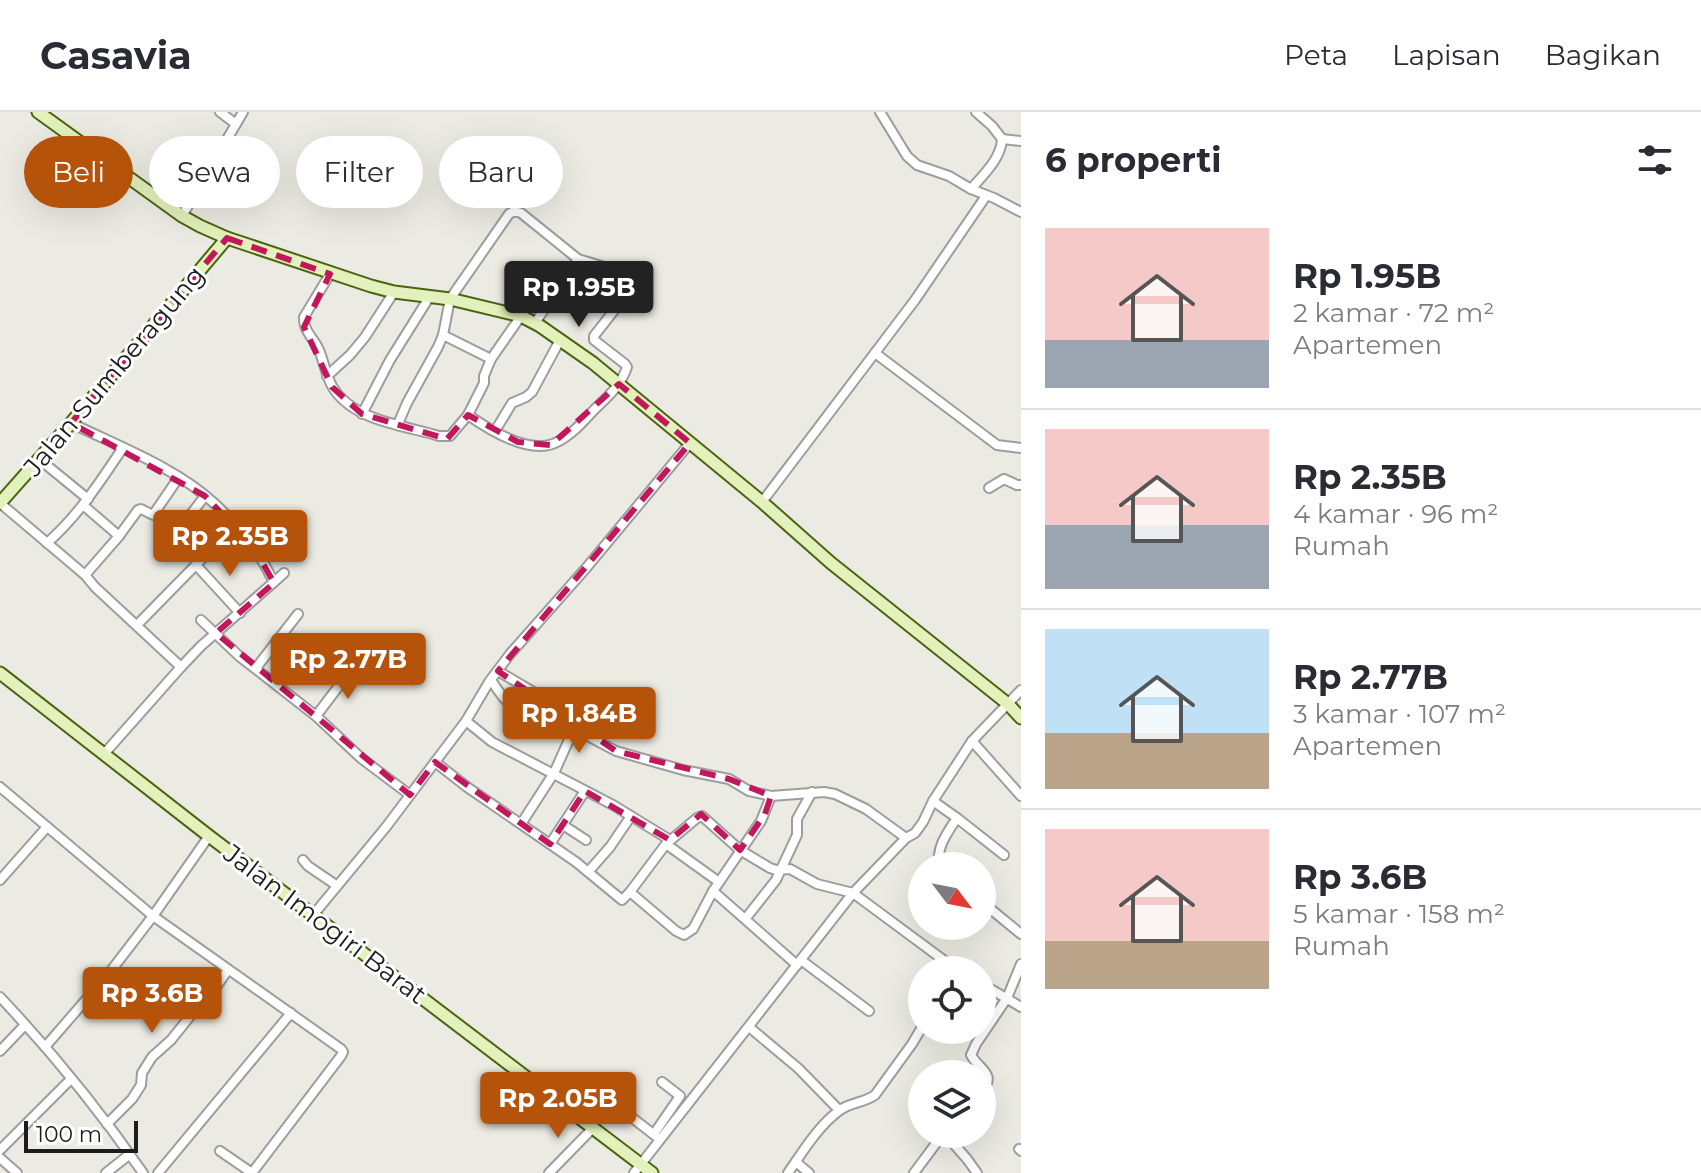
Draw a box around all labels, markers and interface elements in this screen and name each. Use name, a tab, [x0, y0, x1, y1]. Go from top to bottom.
text: Casavia	[40, 32, 192, 79]
text: Peta	[1284, 38, 1348, 72]
text: Lapisan	[1392, 38, 1501, 72]
text: Bagikan	[1545, 38, 1661, 72]
chip: Beli	[24, 136, 133, 208]
chip: Sewa	[149, 136, 280, 208]
chip: Filter	[296, 136, 423, 208]
chip: Baru	[439, 136, 563, 208]
icon: filters	[1633, 138, 1677, 182]
text: 6 properti	[1045, 139, 1221, 181]
text: Rp 1.95B	[1293, 255, 1441, 297]
street label: Jalan Sumberagung	[16, 259, 211, 483]
icon: home	[1109, 260, 1205, 356]
pin: Rp 1.95B	[496, 261, 662, 329]
text: Rp 1.95B	[522, 271, 636, 303]
text: 2 kamar · 72 m²	[1293, 297, 1494, 329]
text: Apartemen	[1293, 329, 1442, 361]
text: Rp 2.35B	[1293, 456, 1447, 498]
icon: home	[1109, 461, 1205, 557]
text: 4 kamar · 96 m²	[1293, 498, 1498, 530]
pin: Rp 2.35B	[147, 510, 313, 578]
text: Rp 2.35B	[171, 520, 289, 552]
text: Rumah	[1293, 530, 1390, 562]
pin: Rp 2.77B	[265, 633, 431, 701]
text: Rp 2.77B	[289, 643, 407, 675]
text: Rp 2.77B	[1293, 656, 1448, 698]
icon: home	[1109, 661, 1205, 757]
pin: Rp 1.84B	[496, 687, 662, 755]
text: Rp 1.84B	[521, 697, 637, 729]
text: 3 kamar · 107 m²	[1293, 698, 1506, 730]
text: Apartemen	[1293, 730, 1442, 762]
street label: Jalan Imogiri Barat	[216, 837, 433, 1011]
north arrow	[908, 852, 996, 940]
map controls	[908, 852, 996, 1148]
text: Rp 3.6B	[1293, 856, 1427, 898]
icon: home	[1109, 861, 1205, 957]
text: 5 kamar · 158 m²	[1293, 898, 1505, 930]
text: Rumah	[1293, 930, 1390, 962]
button: locate	[908, 956, 996, 1044]
pin: Rp 3.6B	[78, 967, 226, 1035]
text: Rp 3.6B	[101, 977, 203, 1009]
button: layers	[908, 1060, 996, 1148]
pin: Rp 2.05B	[475, 1072, 641, 1140]
text: Rp 2.05B	[498, 1082, 618, 1114]
scale bar	[24, 1117, 138, 1153]
text: 100 m	[36, 1121, 102, 1148]

